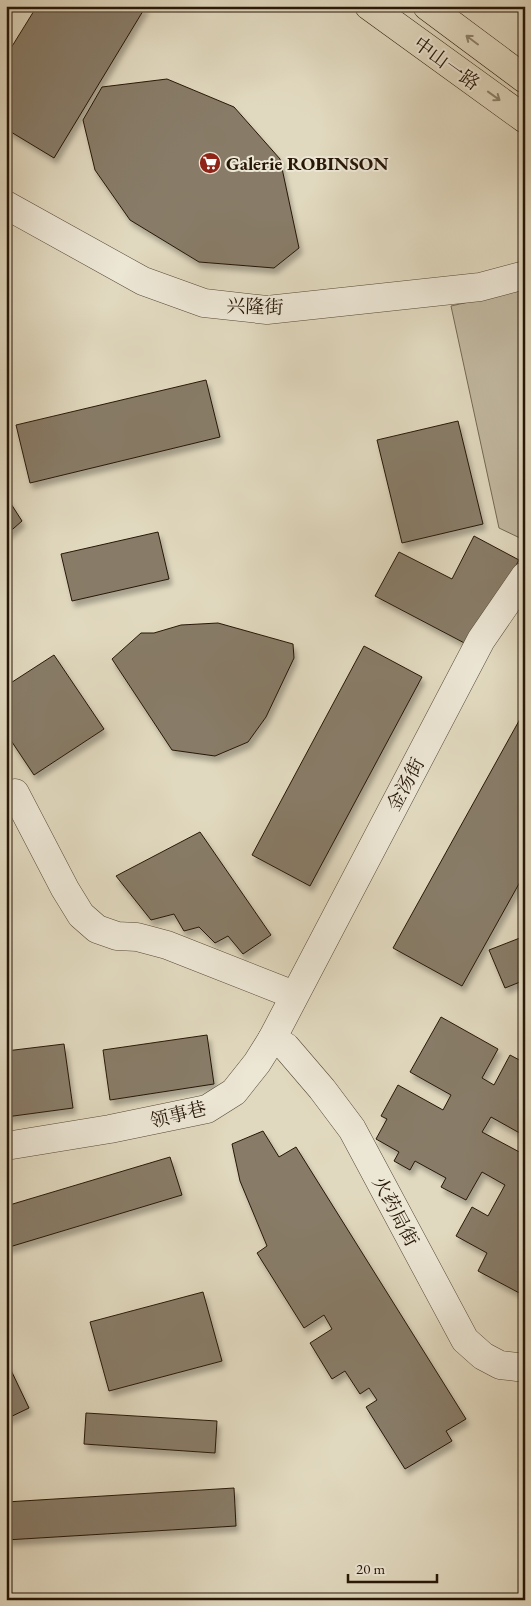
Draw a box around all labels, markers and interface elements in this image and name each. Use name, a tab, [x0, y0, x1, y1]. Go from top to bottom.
street label: 中山一路	[409, 31, 485, 96]
one-way arrow	[465, 35, 479, 45]
one-way arrow	[486, 91, 500, 101]
supermarket icon: Galerie ROBINSON	[198, 151, 222, 175]
place label: Galerie ROBINSON	[226, 151, 389, 176]
street label: 兴隆街	[226, 293, 284, 320]
street label: 金汤街	[381, 753, 430, 815]
street label: 领事巷	[147, 1095, 209, 1134]
street label: 火药局街	[367, 1172, 424, 1251]
scale bar	[348, 1551, 437, 1583]
text: 20 m	[356, 1559, 385, 1578]

